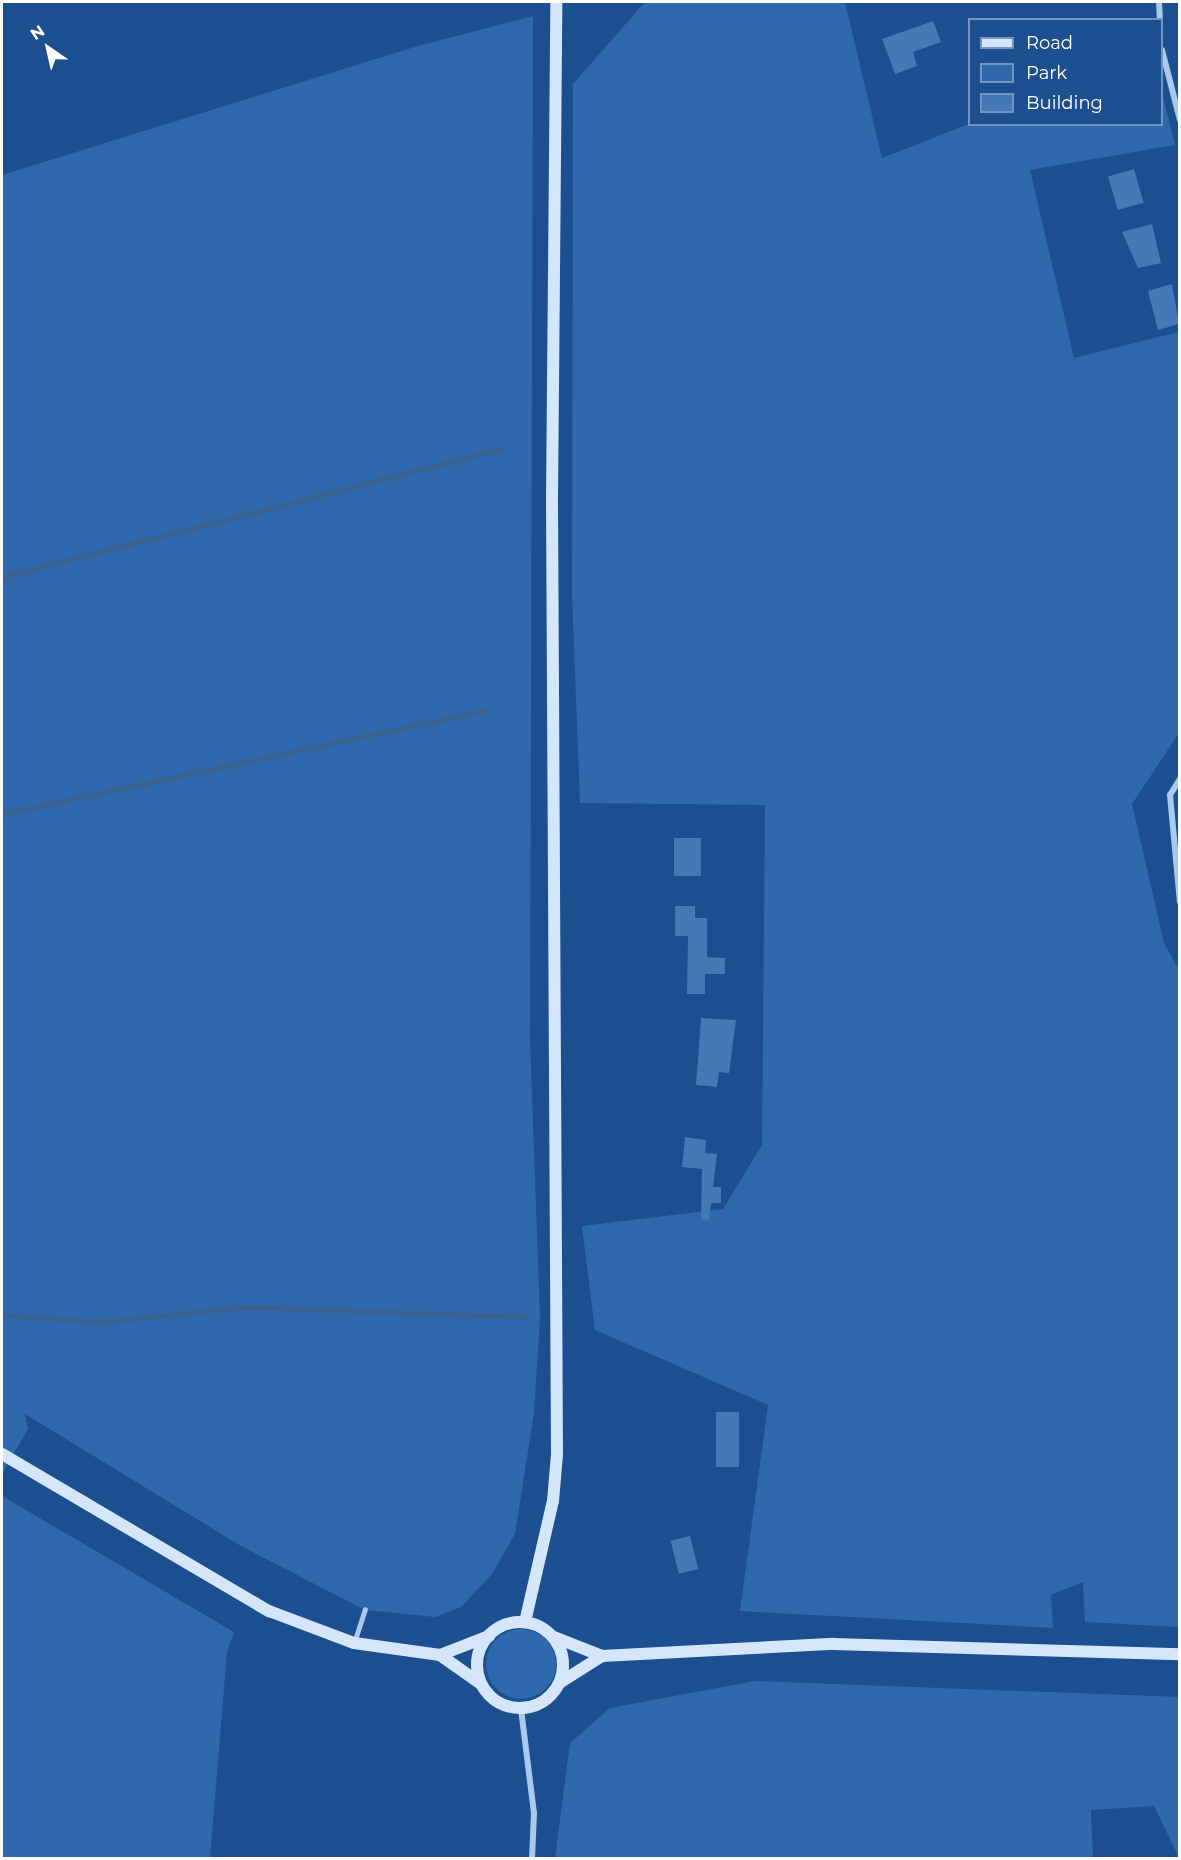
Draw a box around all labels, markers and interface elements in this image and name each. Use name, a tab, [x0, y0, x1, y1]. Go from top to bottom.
north arrow	[18, 18, 78, 78]
legend	[968, 18, 1163, 126]
text: N	[27, 21, 48, 44]
text: Road	[1026, 32, 1073, 54]
text: Park	[1026, 62, 1067, 84]
text: Building	[1026, 92, 1103, 114]

